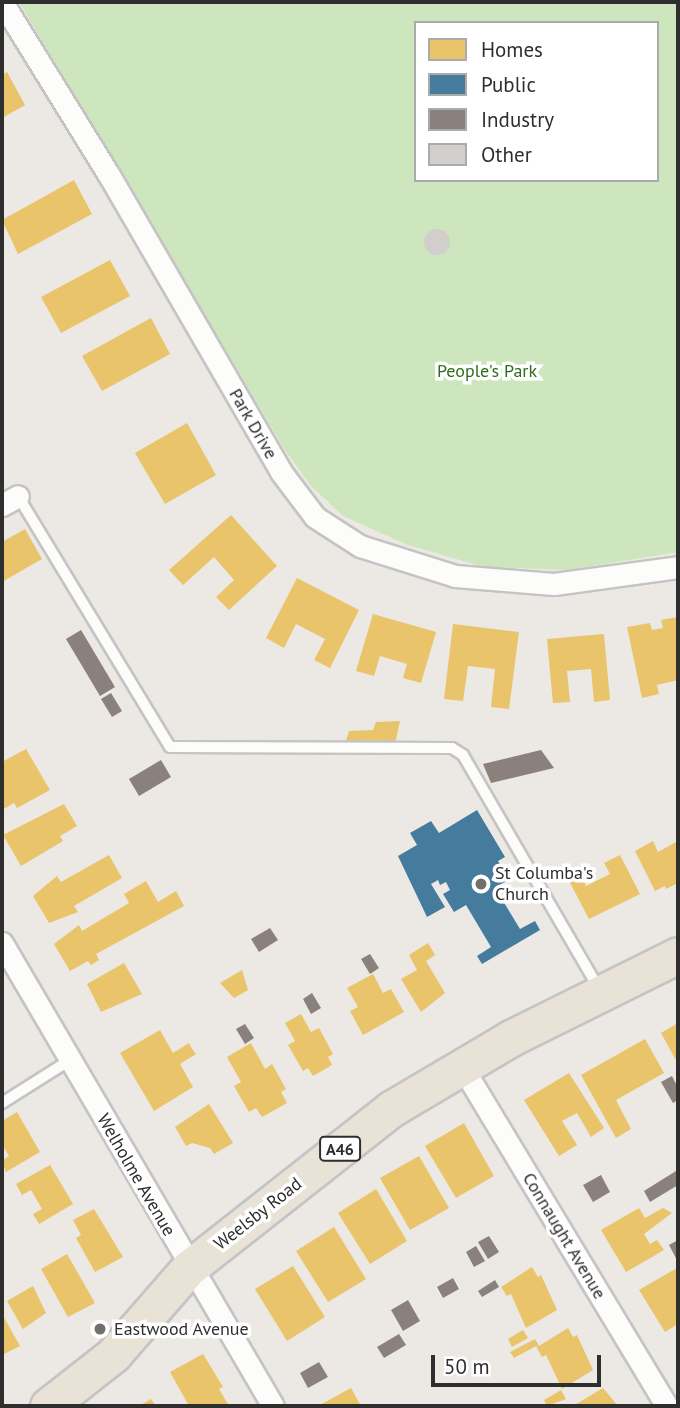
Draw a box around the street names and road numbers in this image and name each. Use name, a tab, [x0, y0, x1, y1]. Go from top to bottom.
street label: Park Drive	[224, 385, 282, 463]
street label: Welholme Avenue	[92, 1110, 180, 1240]
road number: A46	[319, 1136, 361, 1162]
street label: Connaught Avenue	[518, 1169, 610, 1303]
street label: Weelsby Road	[210, 1173, 306, 1255]

